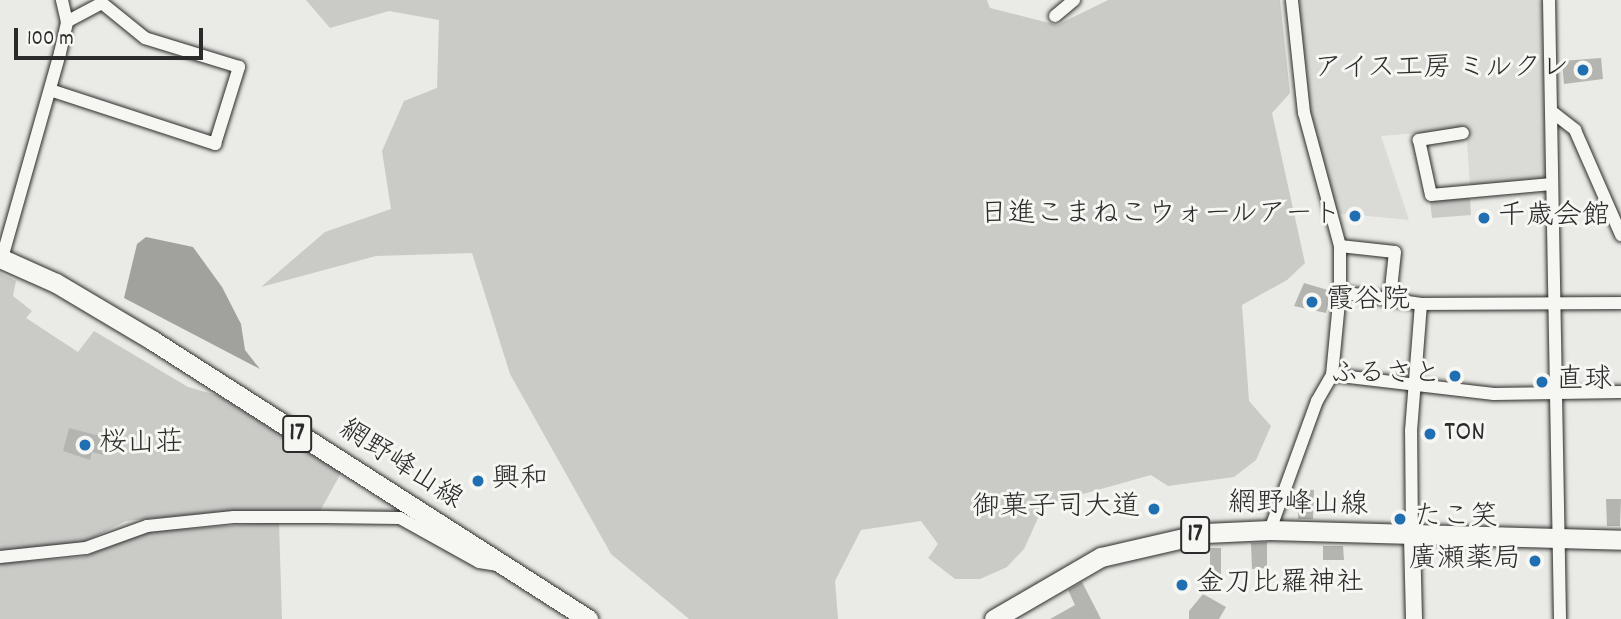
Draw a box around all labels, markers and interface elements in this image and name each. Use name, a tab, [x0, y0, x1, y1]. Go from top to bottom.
scale bar	[18, 14, 206, 58]
text: 100 m	[27, 25, 74, 55]
place label: アイス工房 ミルクレ	[1311, 53, 1569, 87]
marker: アイス工房 ミルクレ	[1575, 62, 1591, 78]
place label: 日進こまねこウォールアート	[978, 199, 1341, 233]
place label: 千歳会館	[1498, 201, 1610, 235]
marker: 日進こまねこウォールアート	[1347, 208, 1363, 224]
marker: 千歳会館	[1476, 210, 1492, 226]
place label: 霞谷院	[1326, 285, 1410, 319]
marker: 霞谷院	[1304, 294, 1320, 310]
place label: ふるさと	[1329, 359, 1441, 393]
place label: 直球	[1556, 365, 1612, 399]
marker: ふるさと	[1447, 368, 1463, 384]
marker: 直球	[1534, 374, 1550, 390]
road number: 17	[281, 412, 313, 456]
street label: 網野峰山線	[332, 414, 468, 518]
place label: TON	[1444, 417, 1485, 451]
marker: TON	[1422, 426, 1438, 442]
place label: 桜山荘	[99, 428, 183, 462]
marker: 桜山荘	[77, 437, 93, 453]
place label: 興和	[492, 464, 548, 498]
marker: 興和	[470, 473, 486, 489]
street label: 網野峰山線	[1228, 488, 1368, 524]
place label: 御菓子司大道	[972, 492, 1140, 526]
marker: 御菓子司大道	[1146, 501, 1162, 517]
place label: たこ笑	[1414, 502, 1498, 536]
marker: たこ笑	[1392, 511, 1408, 527]
road number: 17	[1179, 512, 1211, 558]
place label: 廣瀬薬局	[1409, 544, 1521, 578]
marker: 廣瀬薬局	[1527, 553, 1543, 569]
place label: 金刀比羅神社	[1196, 568, 1364, 602]
marker: 金刀比羅神社	[1174, 577, 1190, 593]

